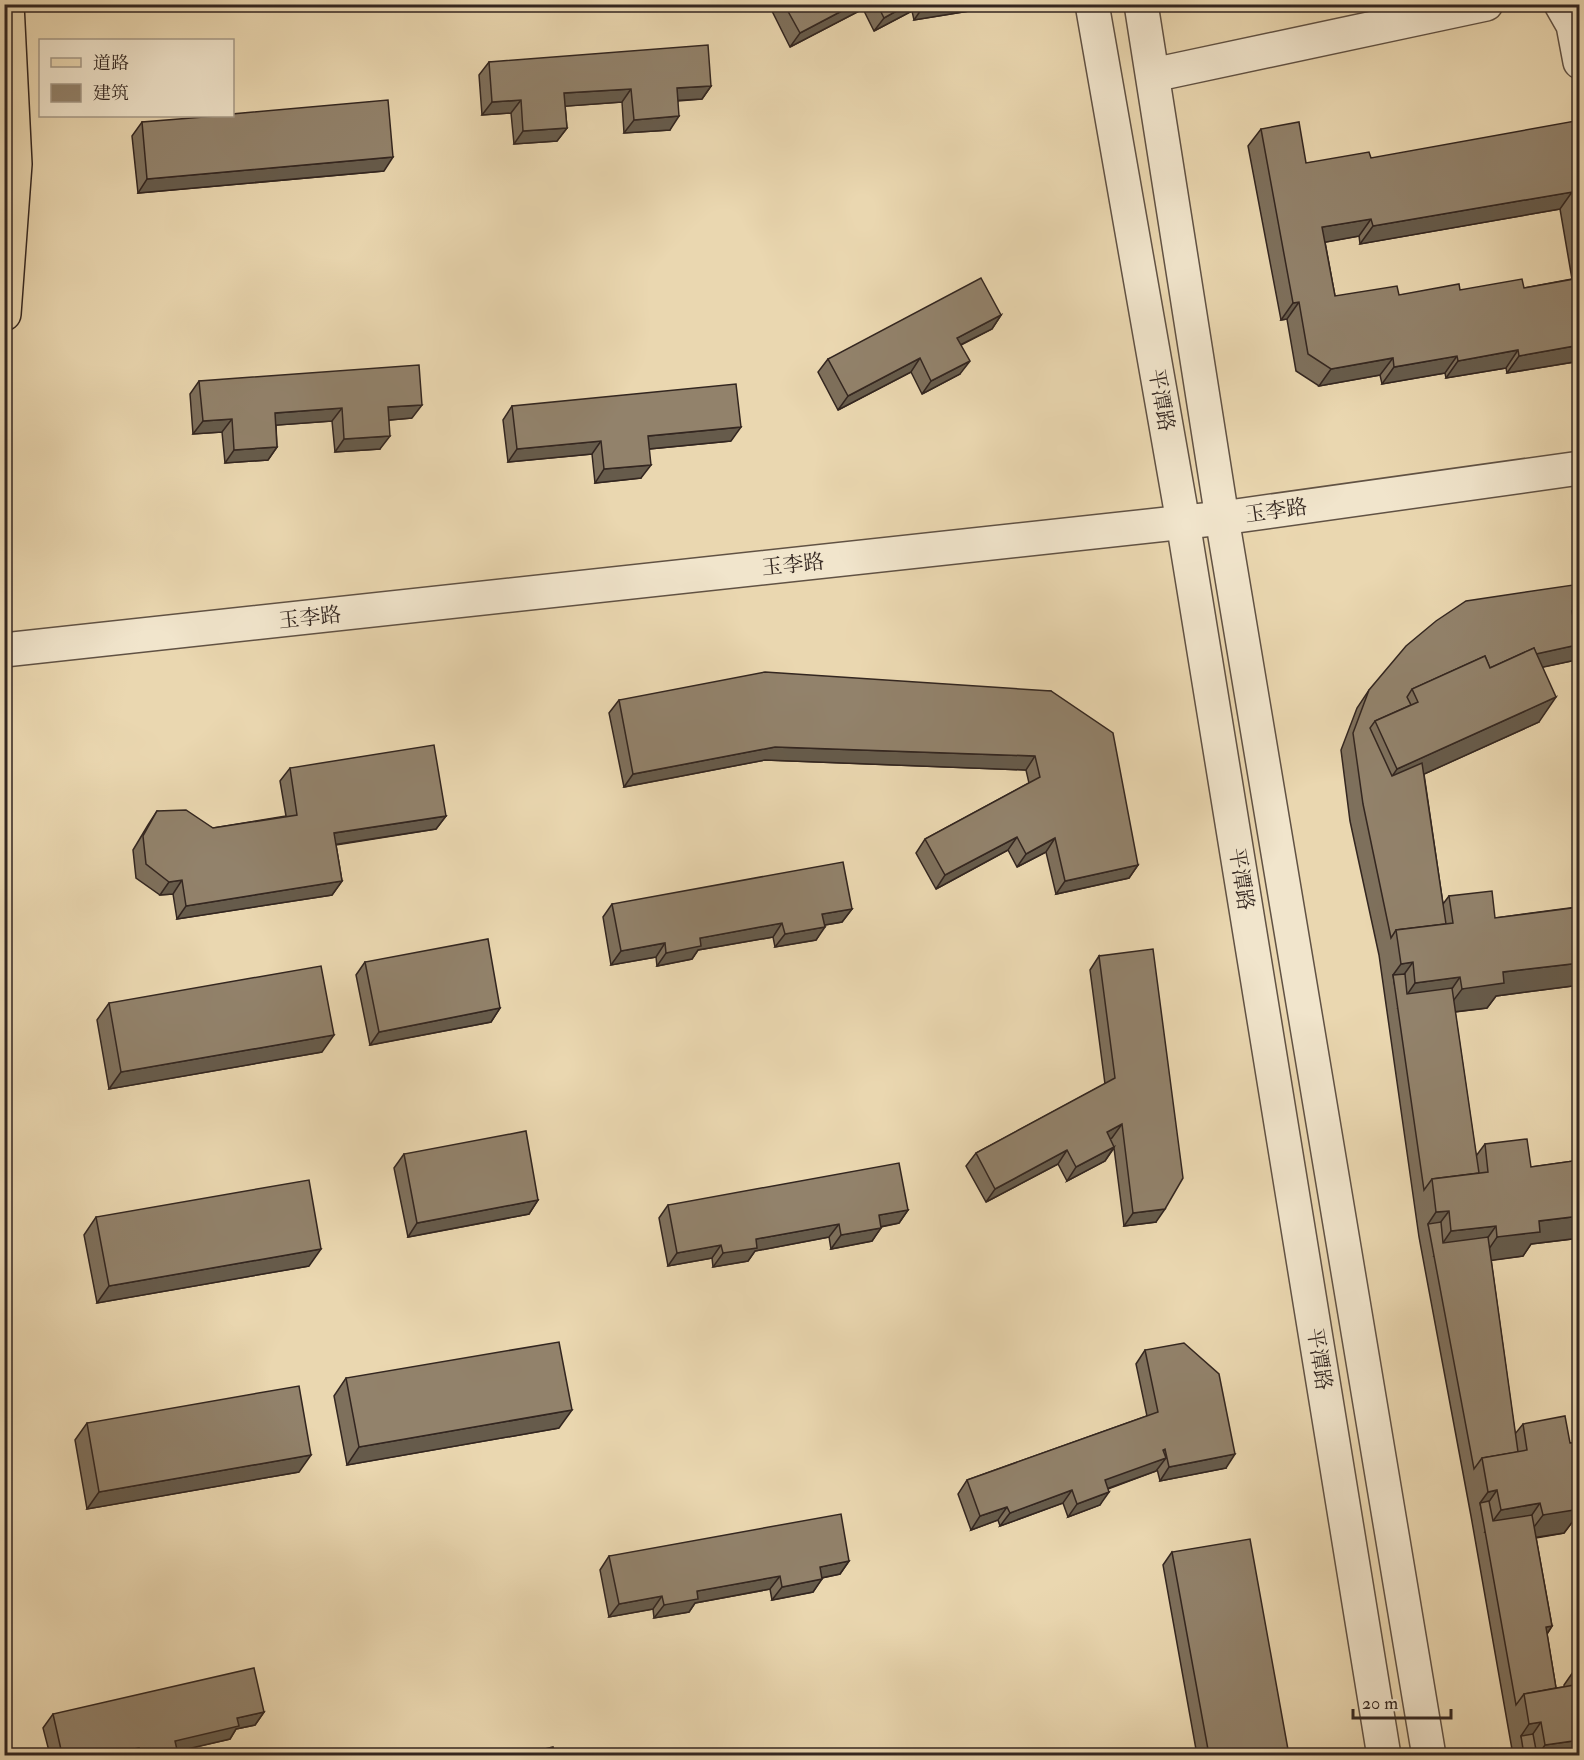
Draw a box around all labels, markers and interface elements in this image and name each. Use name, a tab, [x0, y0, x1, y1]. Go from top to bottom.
legend	[39, 39, 234, 117]
text: 道路	[93, 52, 129, 75]
text: 建筑	[93, 82, 129, 105]
street label: 平潭路	[1142, 367, 1180, 433]
street label: 玉李路	[1243, 493, 1309, 529]
street label: 玉李路	[760, 548, 826, 582]
street label: 玉李路	[277, 601, 343, 635]
street label: 平潭路	[1223, 846, 1259, 912]
street label: 平潭路	[1301, 1326, 1337, 1392]
scale bar	[1353, 1682, 1450, 1720]
text: 20 m	[1362, 1692, 1398, 1715]

